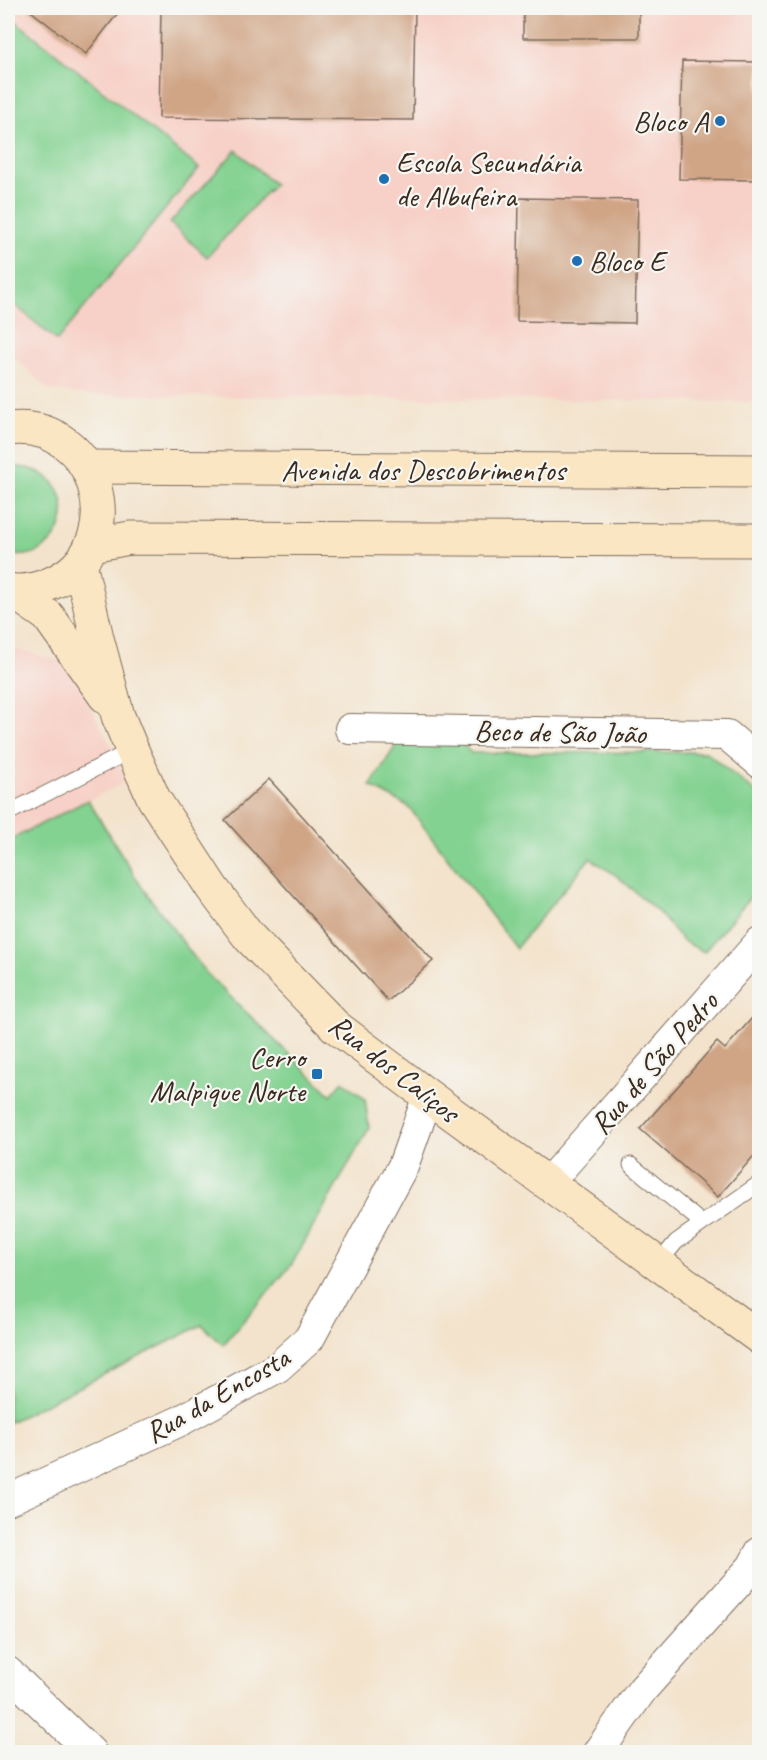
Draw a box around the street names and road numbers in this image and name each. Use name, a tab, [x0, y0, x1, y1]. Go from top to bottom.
street label: Avenida dos Descobrimentos	[281, 451, 568, 489]
street label: Beco de São João	[474, 712, 648, 753]
street label: Rua de São Pedro	[582, 983, 727, 1142]
street label: Rua dos Caliços	[321, 1005, 469, 1132]
street label: Rua da Encosta	[138, 1337, 298, 1452]

